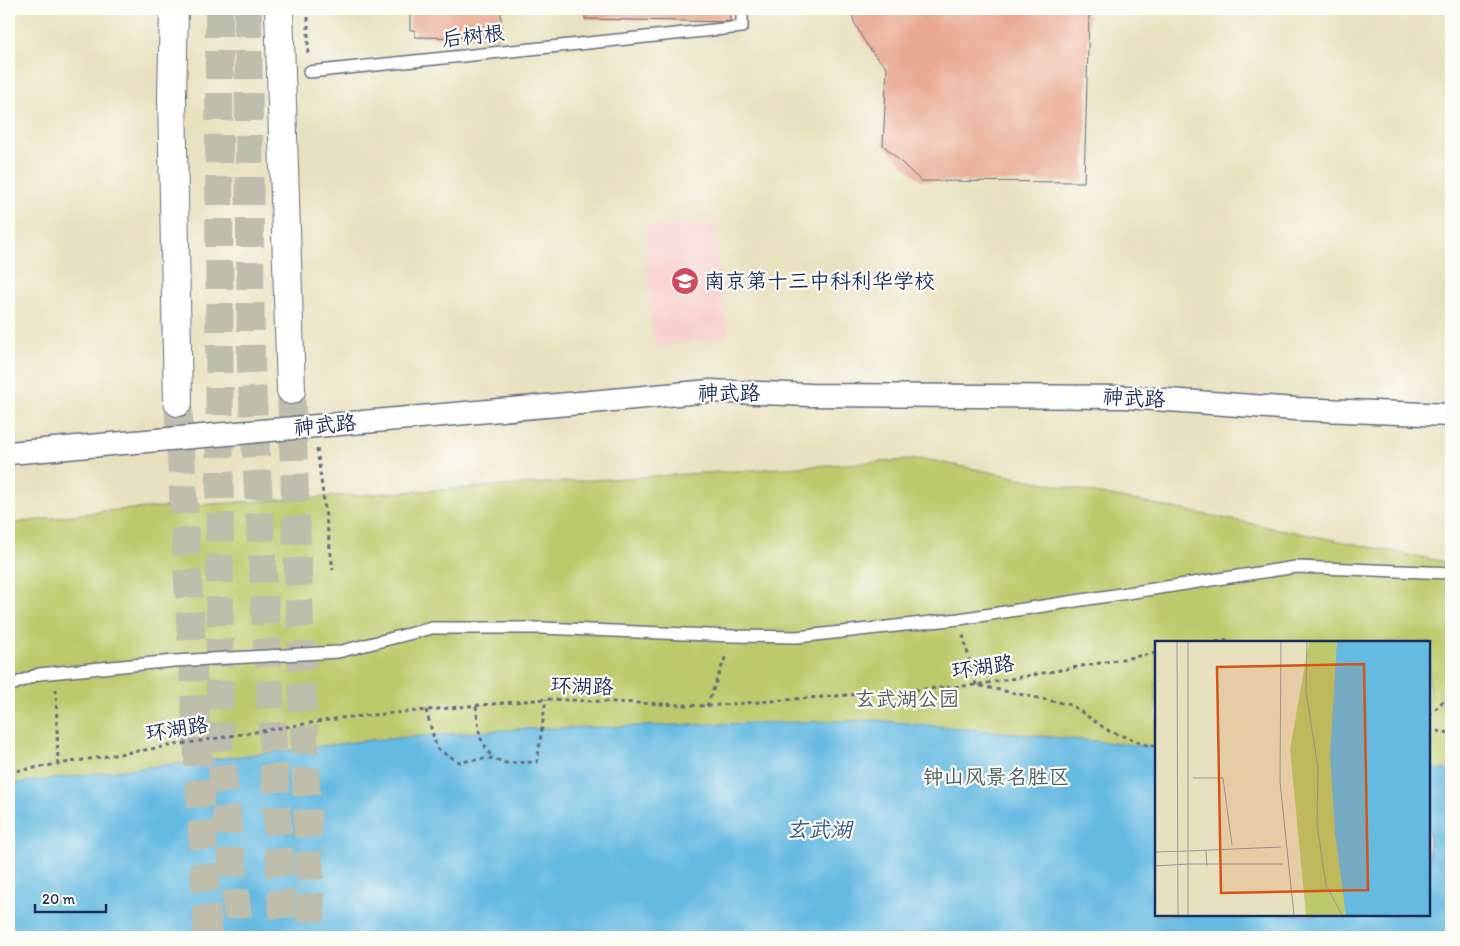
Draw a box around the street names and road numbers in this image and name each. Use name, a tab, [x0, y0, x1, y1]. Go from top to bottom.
street label: 后树根	[440, 20, 506, 51]
street label: 神武路	[698, 380, 761, 405]
street label: 神武路	[1102, 383, 1166, 412]
street label: 神武路	[292, 409, 357, 440]
street label: 环湖路	[950, 650, 1016, 683]
street label: 环湖路	[550, 672, 614, 699]
street label: 环湖路	[144, 711, 210, 746]

